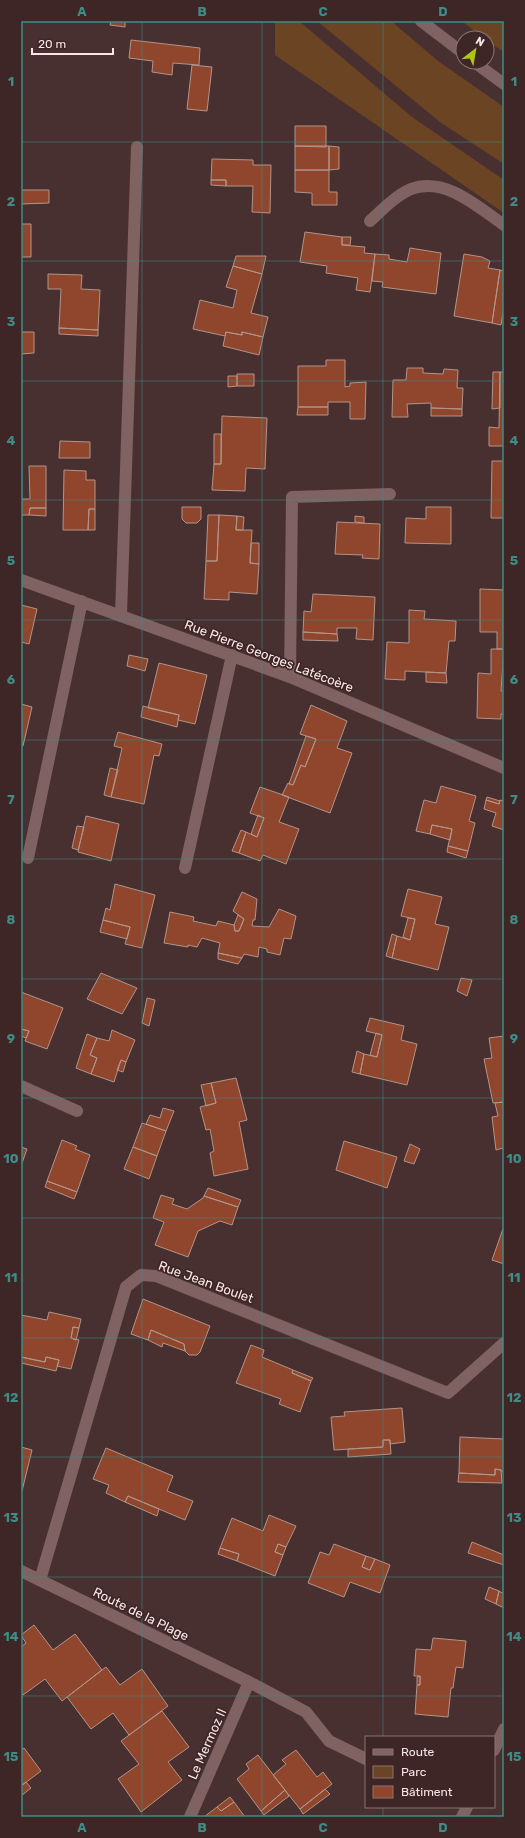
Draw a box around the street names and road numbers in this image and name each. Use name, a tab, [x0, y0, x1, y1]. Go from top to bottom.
street label: Rue Pierre Georges Latécoère	[182, 617, 356, 696]
street label: Rue Jean Boulet	[156, 1258, 256, 1306]
street label: Route de la Plage	[90, 1584, 191, 1645]
street label: Le Mermoz II	[185, 1706, 229, 1782]

